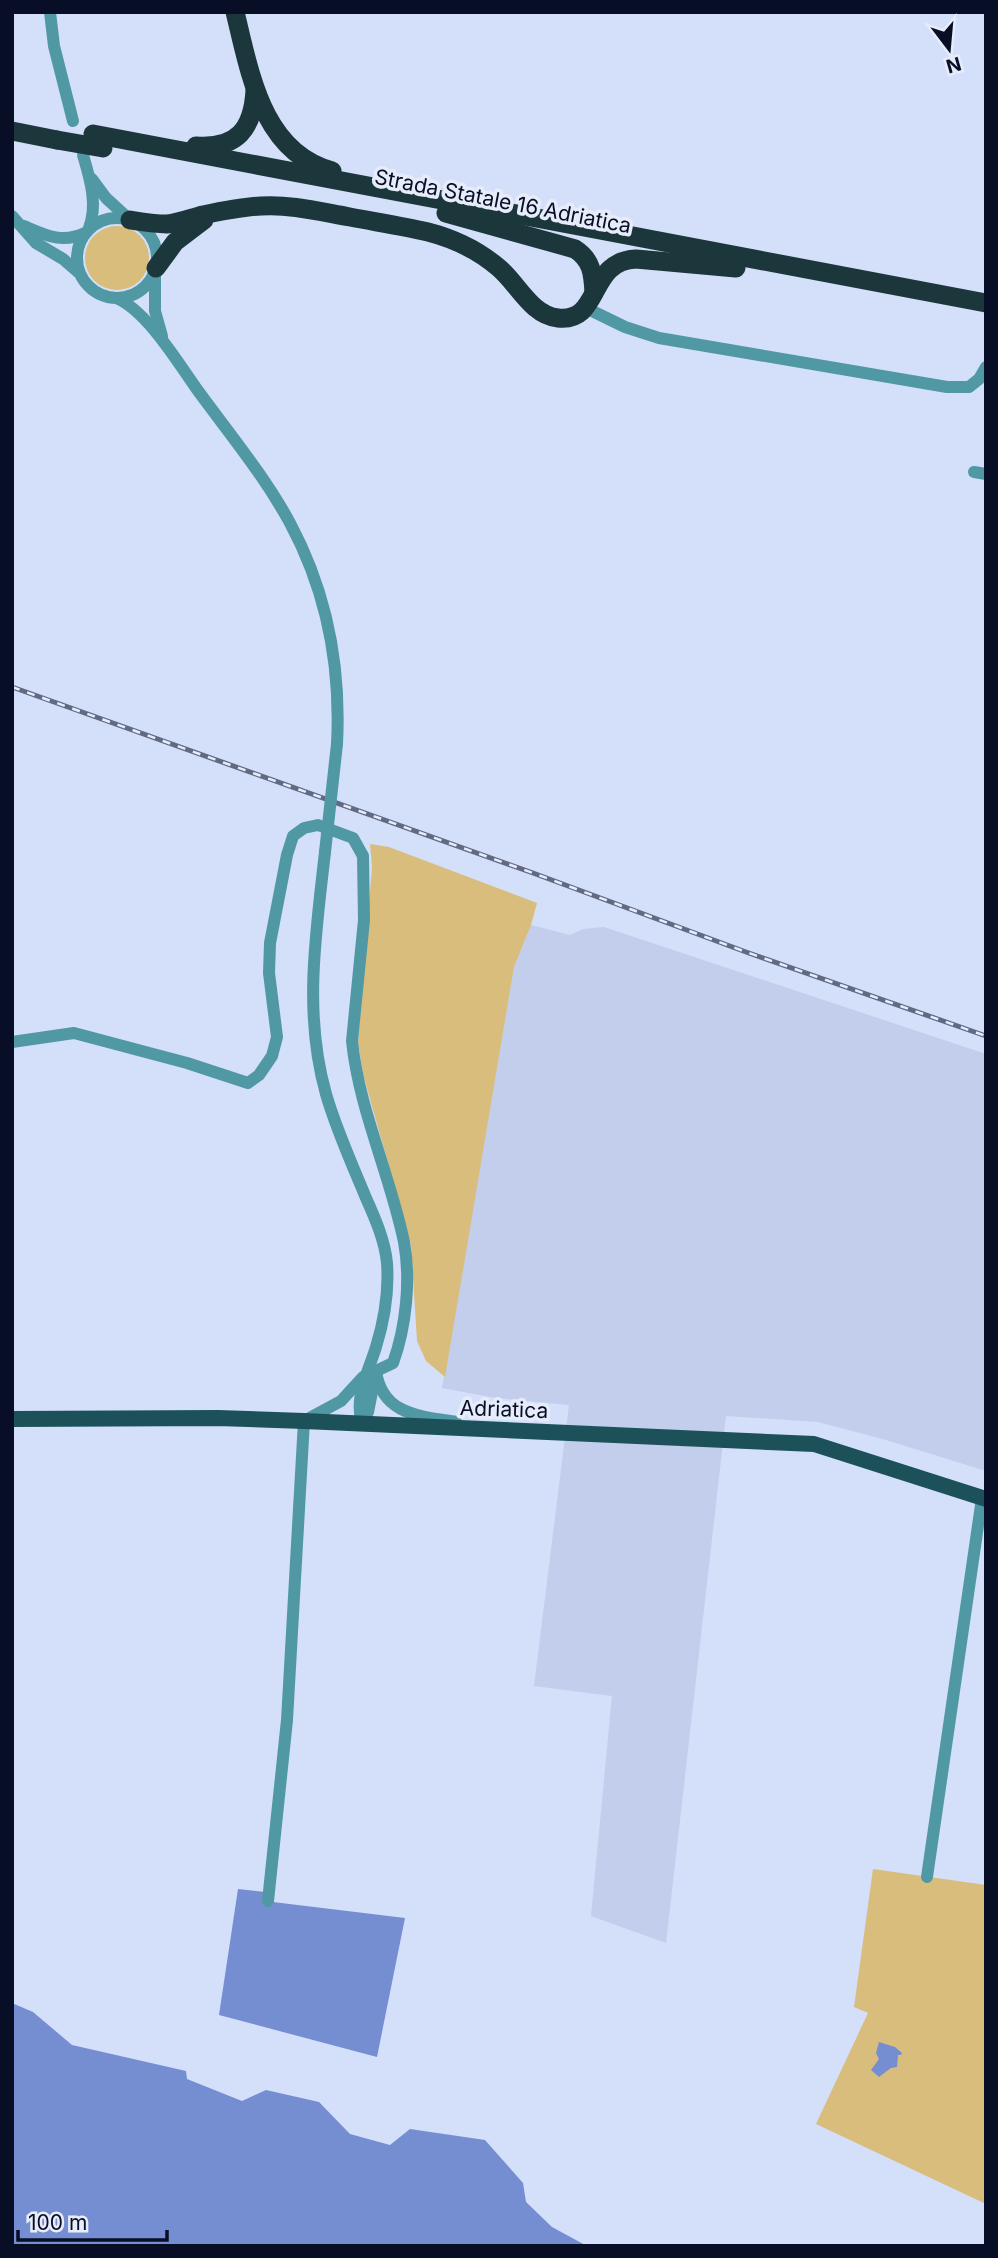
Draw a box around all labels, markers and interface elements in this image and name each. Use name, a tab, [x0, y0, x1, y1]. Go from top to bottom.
north arrow	[914, 14, 984, 84]
text: N	[943, 52, 964, 78]
street label: Strada Statale 16 Adriatica	[373, 164, 633, 238]
street label: Adriatica	[459, 1395, 549, 1423]
scale bar	[18, 2198, 166, 2242]
text: 100 m	[28, 2210, 87, 2235]

